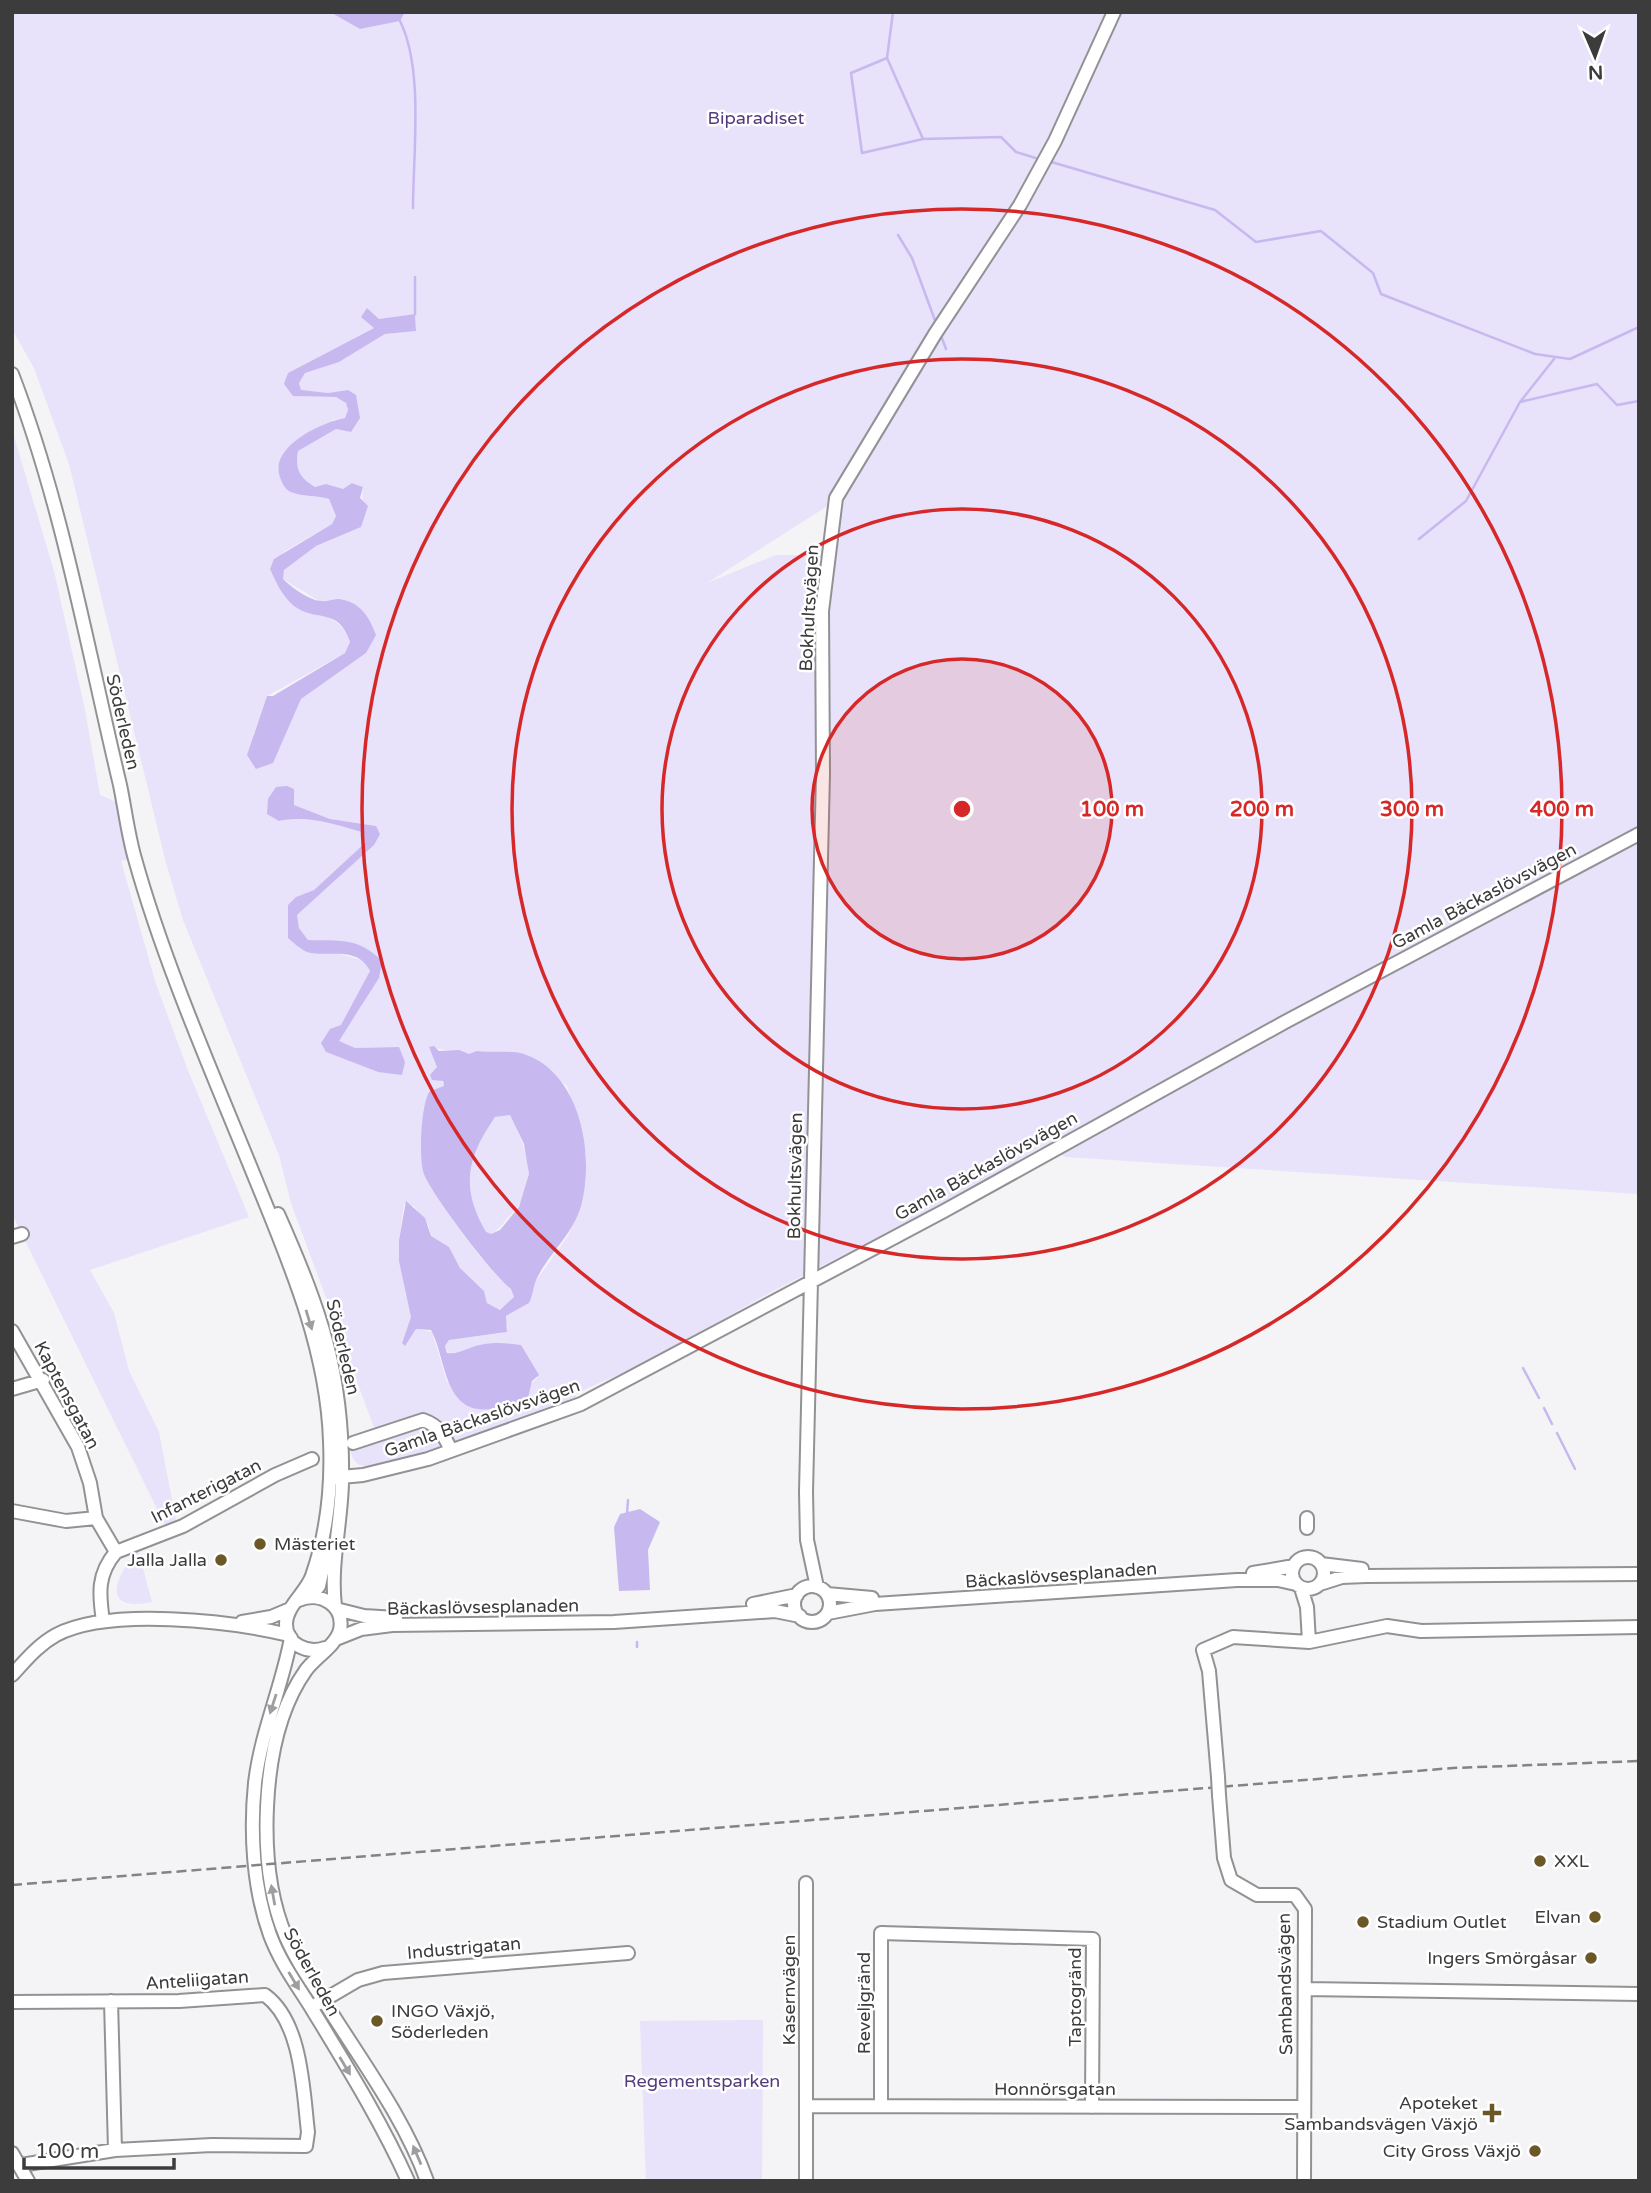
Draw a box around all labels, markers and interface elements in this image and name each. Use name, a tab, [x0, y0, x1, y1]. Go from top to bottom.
north arrow	[1560, 21, 1630, 91]
text: N	[1588, 61, 1604, 83]
park label: Biparadiset	[708, 107, 805, 129]
street label: Bokhultsvägen	[795, 544, 823, 672]
street label: Söderleden	[101, 672, 145, 772]
centre of rings	[950, 797, 974, 821]
text: 100 m	[1080, 797, 1144, 822]
text: 200 m	[1230, 797, 1294, 822]
text: 300 m	[1380, 797, 1444, 822]
text: 400 m	[1530, 797, 1594, 822]
street label: Gamla Bäckaslövsvägen	[1388, 838, 1580, 954]
street label: Gamla Bäckaslövsvägen	[891, 1107, 1081, 1225]
street label: Bokhultsvägen	[783, 1112, 807, 1240]
street label: Söderleden	[321, 1297, 365, 1397]
one-way arrow	[304, 1310, 314, 1331]
street label: Kaptensgatan	[29, 1337, 105, 1453]
street label: Gamla Bäckaslövsvägen	[381, 1374, 583, 1462]
street label: Infanterigatan	[147, 1454, 265, 1528]
place label: Mästeriet	[274, 1533, 356, 1555]
marker: Mästeriet	[252, 1536, 268, 1552]
place label: Jalla Jalla	[127, 1549, 207, 1571]
marker: Jalla Jalla	[213, 1552, 229, 1568]
street label: Bäckaslövsesplanaden	[964, 1557, 1158, 1593]
street label: Bäckaslövsesplanaden	[387, 1594, 579, 1620]
one-way arrow	[267, 1694, 277, 1715]
place label: XXL	[1554, 1850, 1590, 1872]
marker: XXL	[1532, 1853, 1548, 1869]
one-way arrow	[268, 1884, 279, 1906]
place label: Elvan	[1535, 1906, 1581, 1928]
marker: Elvan	[1587, 1909, 1603, 1925]
place label: Stadium Outlet	[1377, 1911, 1507, 1933]
street label: Sambandsvägen	[1273, 1913, 1297, 2055]
marker: Stadium Outlet	[1355, 1914, 1371, 1930]
street label: Söderleden	[279, 1924, 345, 2020]
street label: Industrigatan	[406, 1932, 522, 1964]
street label: Kasernvägen	[778, 1935, 800, 2045]
street label: Taptogränd	[1064, 1947, 1086, 2047]
place label: Ingers Smörgåsar	[1427, 1947, 1577, 1969]
marker: Ingers Smörgåsar	[1583, 1950, 1599, 1966]
street label: Reveljgränd	[853, 1952, 875, 2054]
street label: Anteliigatan	[145, 1965, 249, 1995]
one-way arrow	[288, 1972, 300, 1991]
place label: INGO Växjö, Söderleden	[391, 2000, 495, 2043]
marker: INGO Växjö, Söderleden	[369, 2013, 385, 2029]
one-way arrow	[339, 2056, 351, 2075]
park label: Regementsparken	[624, 2070, 780, 2092]
street label: Honnörsgatan	[994, 2078, 1116, 2100]
place label: Apoteket Sambandsvägen Växjö	[1284, 2092, 1478, 2135]
marker: Apoteket Sambandsvägen Växjö	[1484, 2105, 1500, 2121]
scale bar	[24, 2126, 175, 2170]
text: 100 m	[35, 2139, 99, 2164]
place label: City Gross Växjö	[1383, 2140, 1521, 2162]
marker: City Gross Växjö	[1527, 2143, 1543, 2159]
one-way arrow	[411, 2145, 423, 2165]

